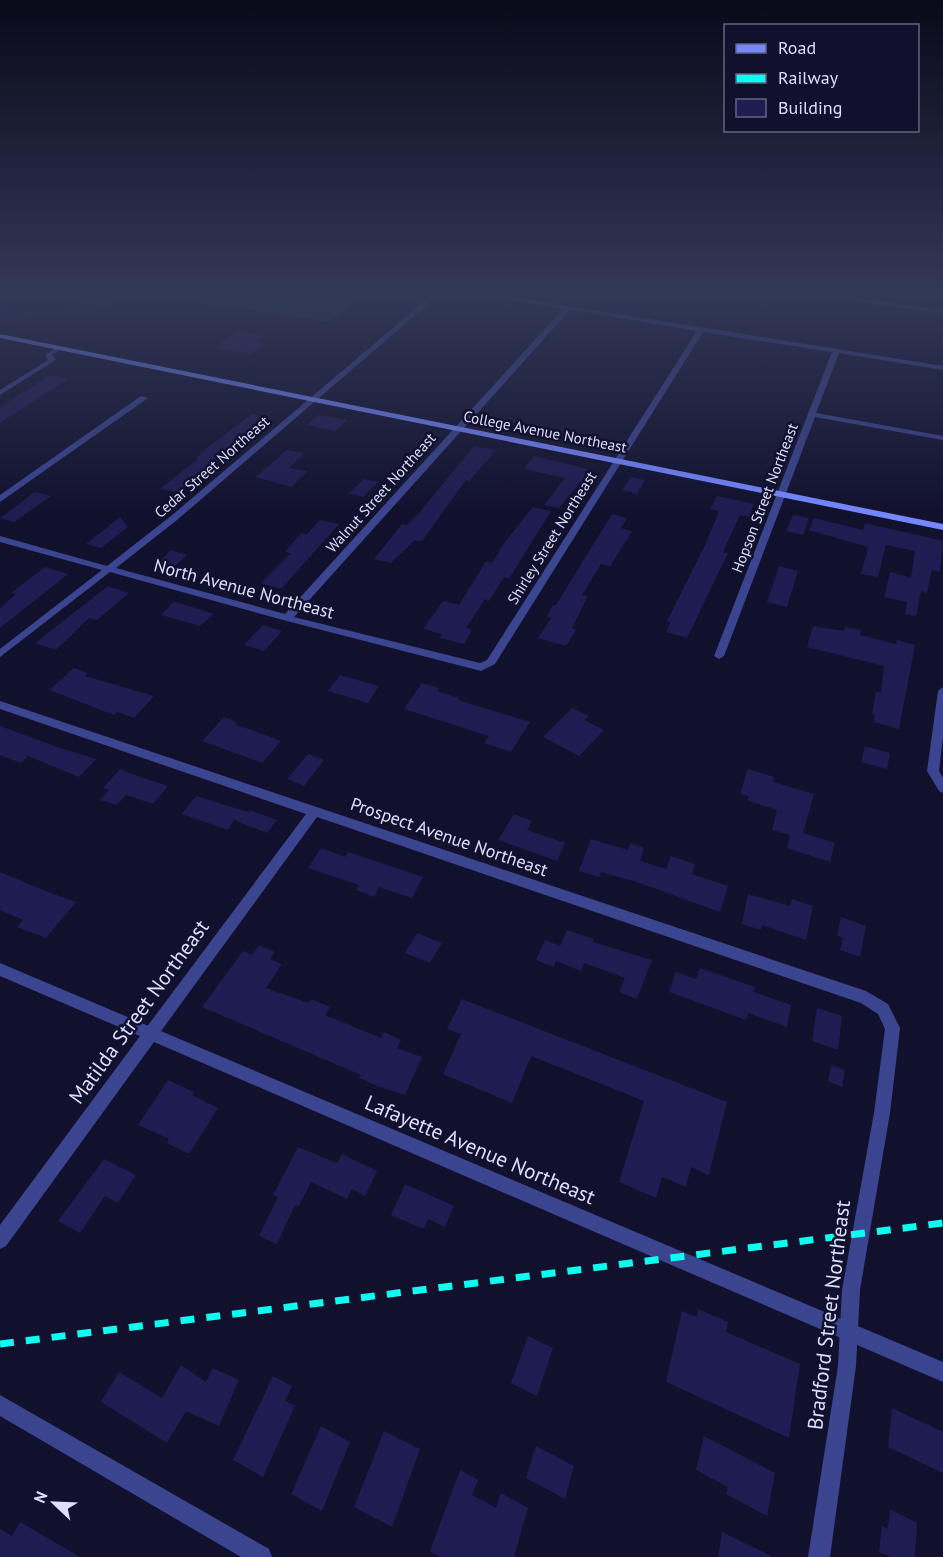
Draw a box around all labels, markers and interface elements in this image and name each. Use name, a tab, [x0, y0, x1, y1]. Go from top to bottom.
legend	[724, 24, 919, 132]
text: Road	[778, 36, 816, 59]
text: Railway	[778, 66, 839, 89]
text: Building	[778, 96, 842, 119]
street label: College Avenue Northeast	[462, 406, 628, 457]
street label: Cedar Street Northeast	[150, 412, 273, 522]
street label: Hopson Street Northeast	[727, 420, 802, 575]
street label: Walnut Street Northeast	[322, 429, 439, 557]
street label: Shirley Street Northeast	[503, 468, 600, 608]
street label: North Avenue Northeast	[151, 553, 337, 624]
street label: Prospect Avenue Northeast	[348, 792, 551, 881]
street label: Matilda Street Northeast	[63, 914, 215, 1109]
street label: Lafayette Avenue Northeast	[361, 1089, 600, 1210]
street label: Bradford Street Northeast	[801, 1199, 856, 1431]
north arrow	[24, 1473, 84, 1533]
text: N	[29, 1488, 51, 1506]

